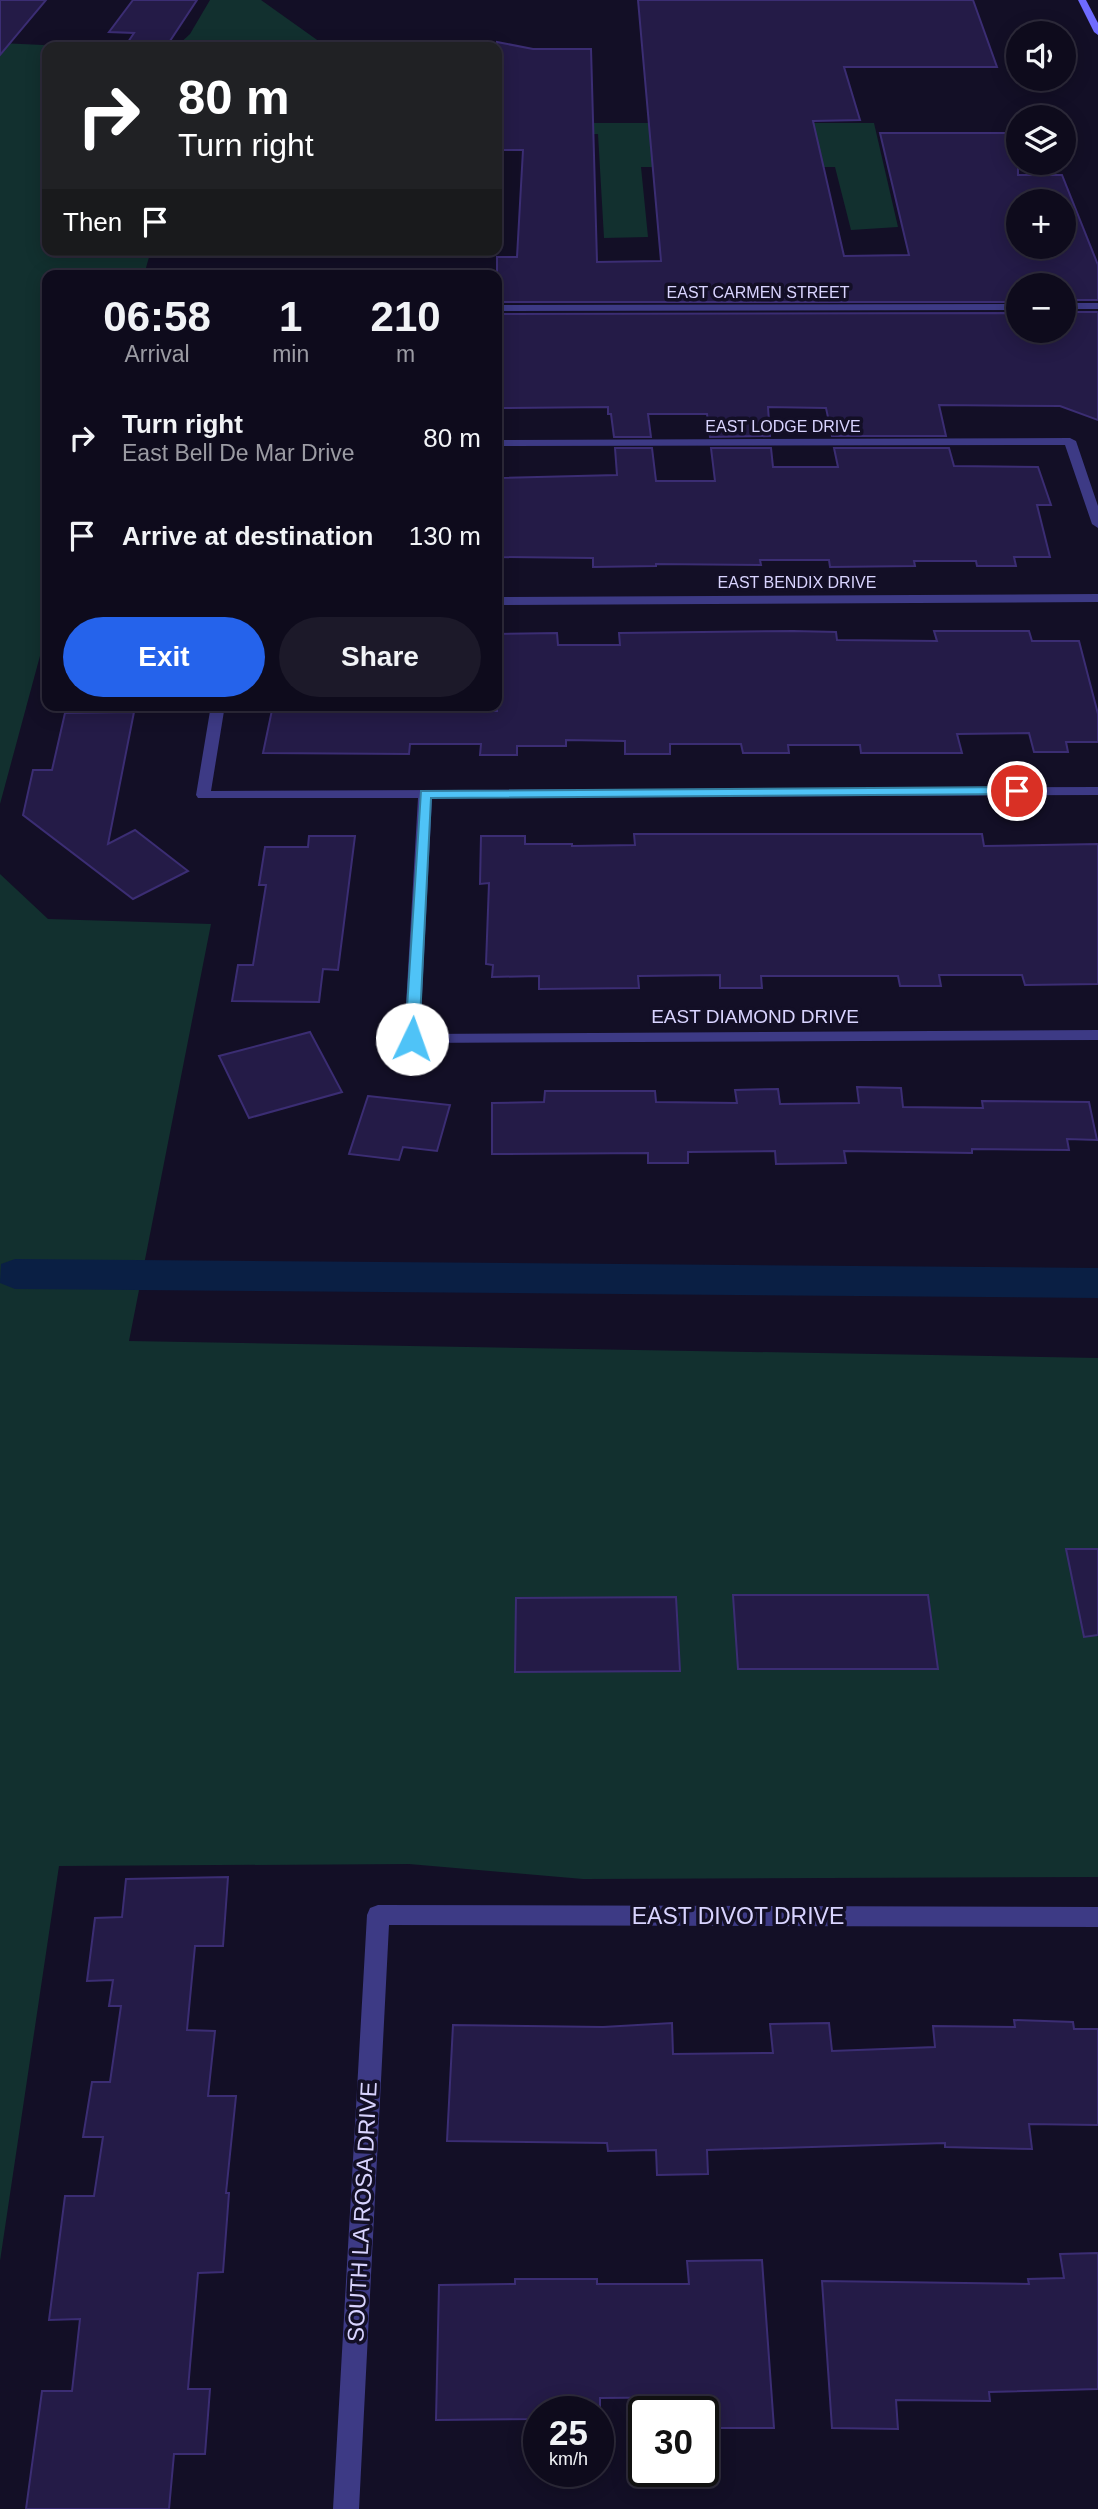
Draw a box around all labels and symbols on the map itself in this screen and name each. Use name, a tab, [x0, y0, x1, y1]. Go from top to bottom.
street label: EAST CARMEN STREET	[667, 284, 850, 301]
street label: EAST LODGE DRIVE	[705, 418, 861, 435]
street label: EAST BENDIX DRIVE	[718, 574, 876, 591]
pin	[987, 761, 1047, 821]
position arrow	[375, 1002, 449, 1076]
street label: EAST DIAMOND DRIVE	[651, 1006, 859, 1027]
street label: EAST DIVOT DRIVE	[632, 1903, 844, 1929]
street label: SOUTH LA ROSA DRIVE	[342, 2081, 382, 2343]
speed limit sign: 30	[628, 2396, 719, 2487]

